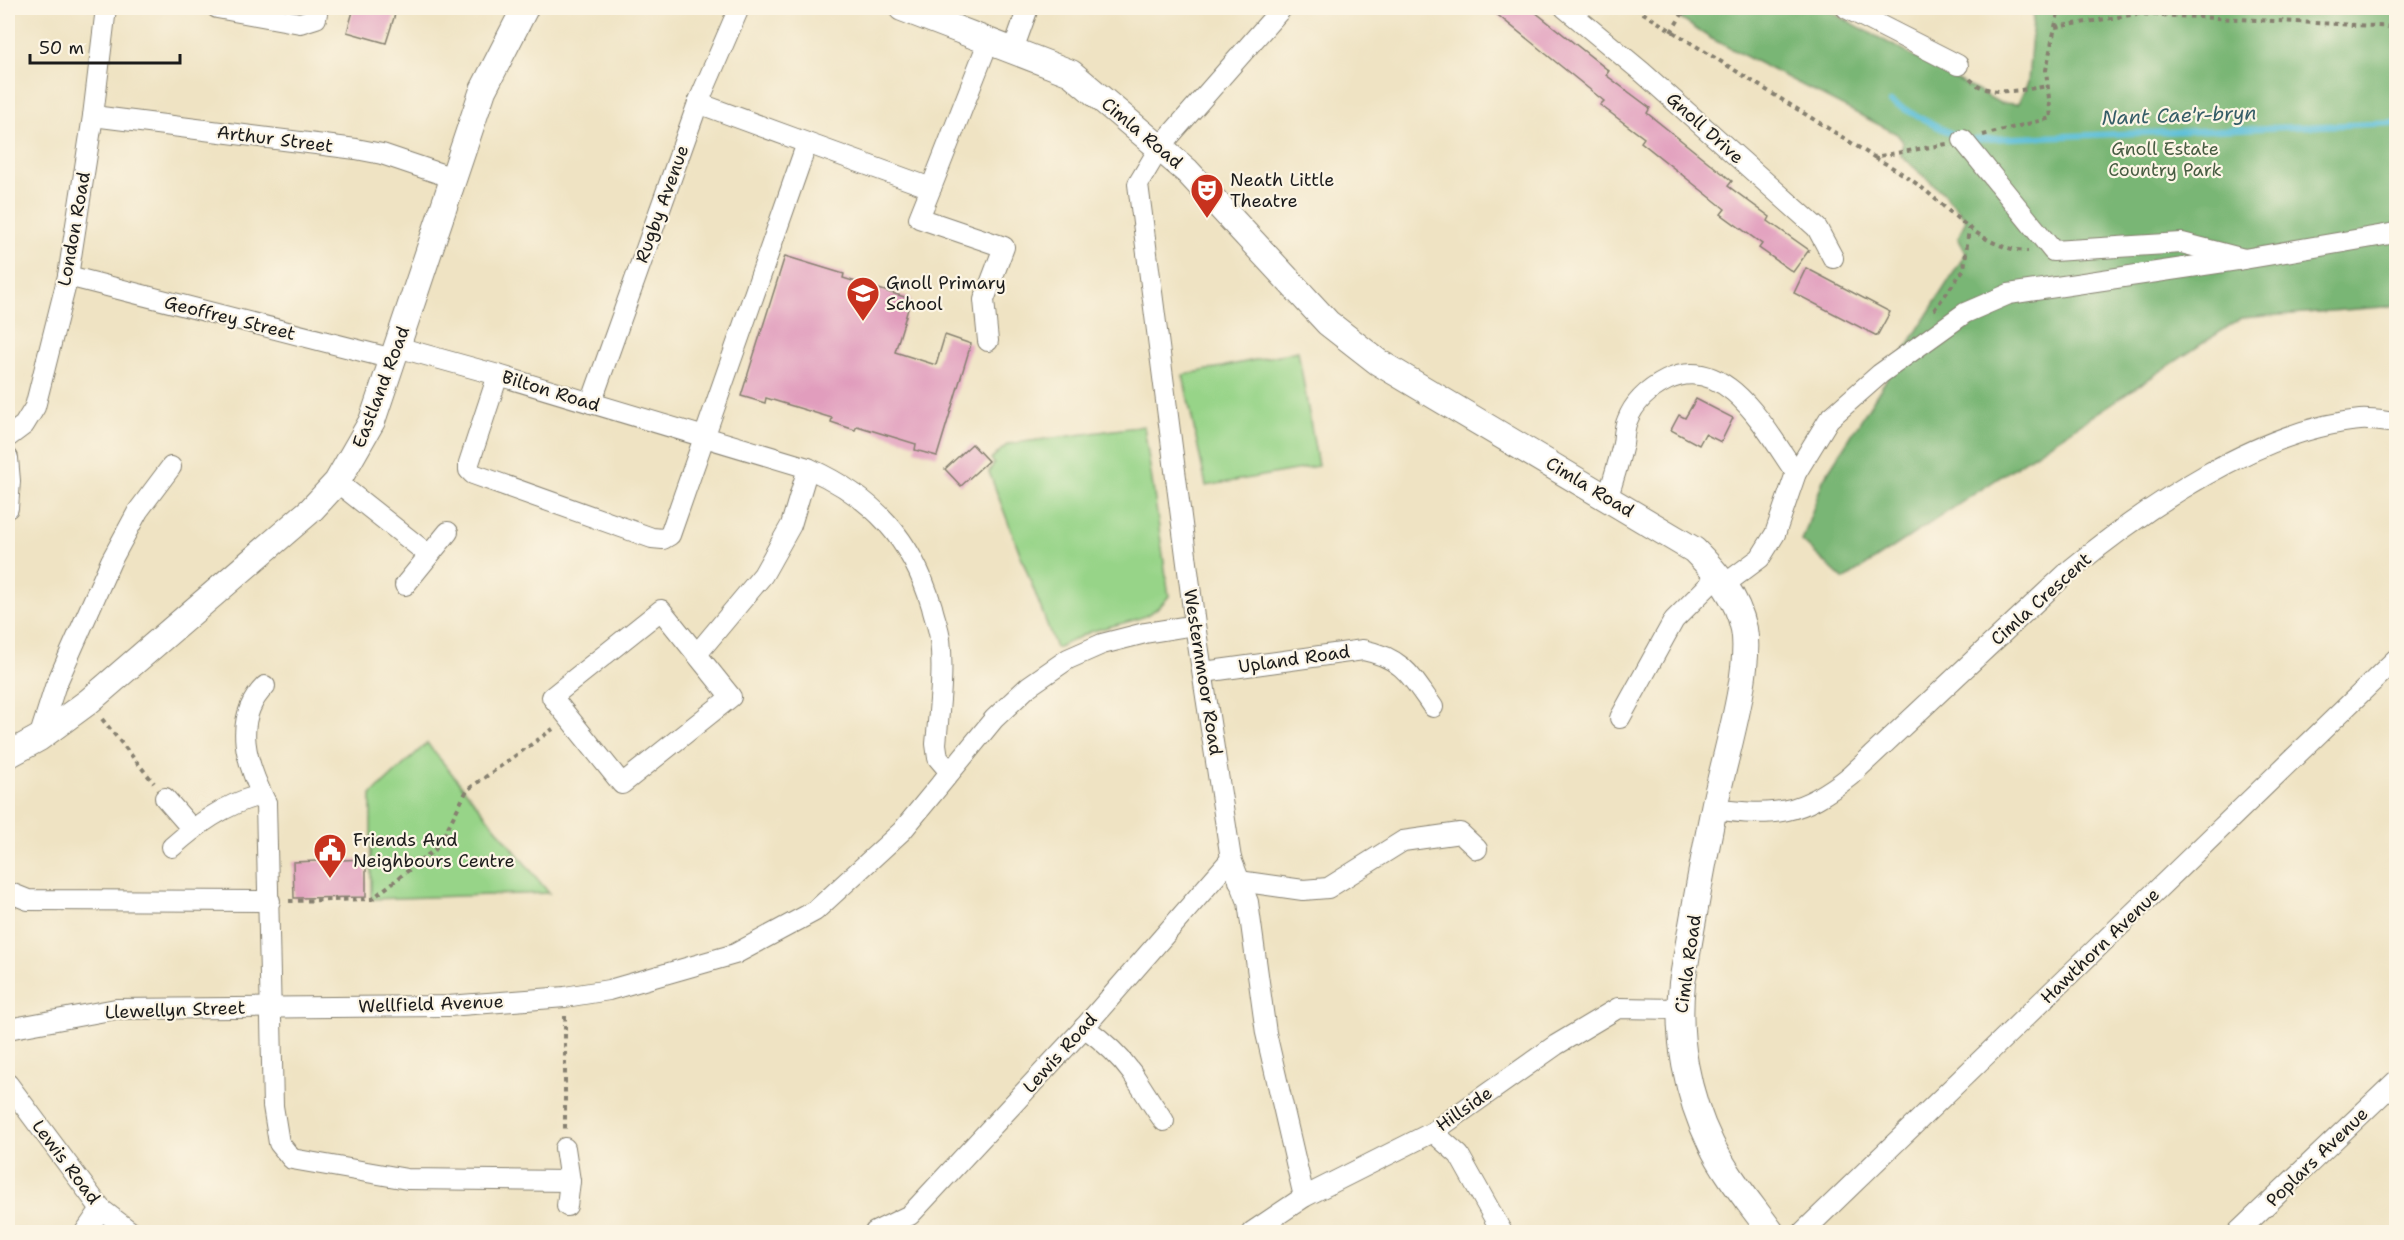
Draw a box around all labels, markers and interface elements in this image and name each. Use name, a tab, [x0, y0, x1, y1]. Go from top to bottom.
scale bar	[30, 27, 180, 65]
text: 50 m	[39, 36, 84, 60]
street label: Gnoll Drive	[1661, 87, 1749, 169]
street label: Cimla Road	[1096, 92, 1188, 174]
water label: Nant Cae'r-bryn	[2101, 99, 2257, 131]
street label: Arthur Street	[215, 120, 335, 158]
park label: Gnoll Estate Country Park	[2108, 137, 2222, 182]
street label: Rugby Avenue	[630, 142, 694, 266]
place label: Neath Little Theatre	[1230, 168, 1334, 213]
street label: London Road	[52, 170, 96, 288]
theatre icon: Neath Little Theatre	[1189, 172, 1225, 219]
place label: Gnoll Primary School	[886, 271, 1006, 316]
school or university icon: Gnoll Primary School	[845, 275, 881, 322]
street label: Geoffrey Street	[162, 290, 298, 346]
street label: Eastland Road	[347, 323, 415, 451]
street label: Bilton Road	[499, 365, 603, 417]
street label: Cimla Road	[1541, 451, 1639, 523]
street label: Cimla Crescent	[1985, 547, 2097, 651]
street label: Westernmoor Road	[1178, 587, 1228, 757]
street label: Upland Road	[1237, 639, 1351, 679]
place label: Friends And Neighbours Centre	[353, 828, 515, 873]
public building icon: Friends And Neighbours Centre	[312, 832, 348, 879]
street label: Hawthorn Avenue	[2035, 883, 2165, 1009]
street label: Cimla Road	[1669, 913, 1707, 1015]
street label: Wellfield Avenue	[358, 989, 504, 1019]
street label: Llewellyn Street	[104, 996, 246, 1024]
street label: Lewis Road	[1018, 1008, 1102, 1098]
street label: Hillside	[1431, 1081, 1497, 1137]
street label: Poplars Avenue	[2261, 1102, 2373, 1212]
street label: Lewis Road	[26, 1115, 106, 1209]

